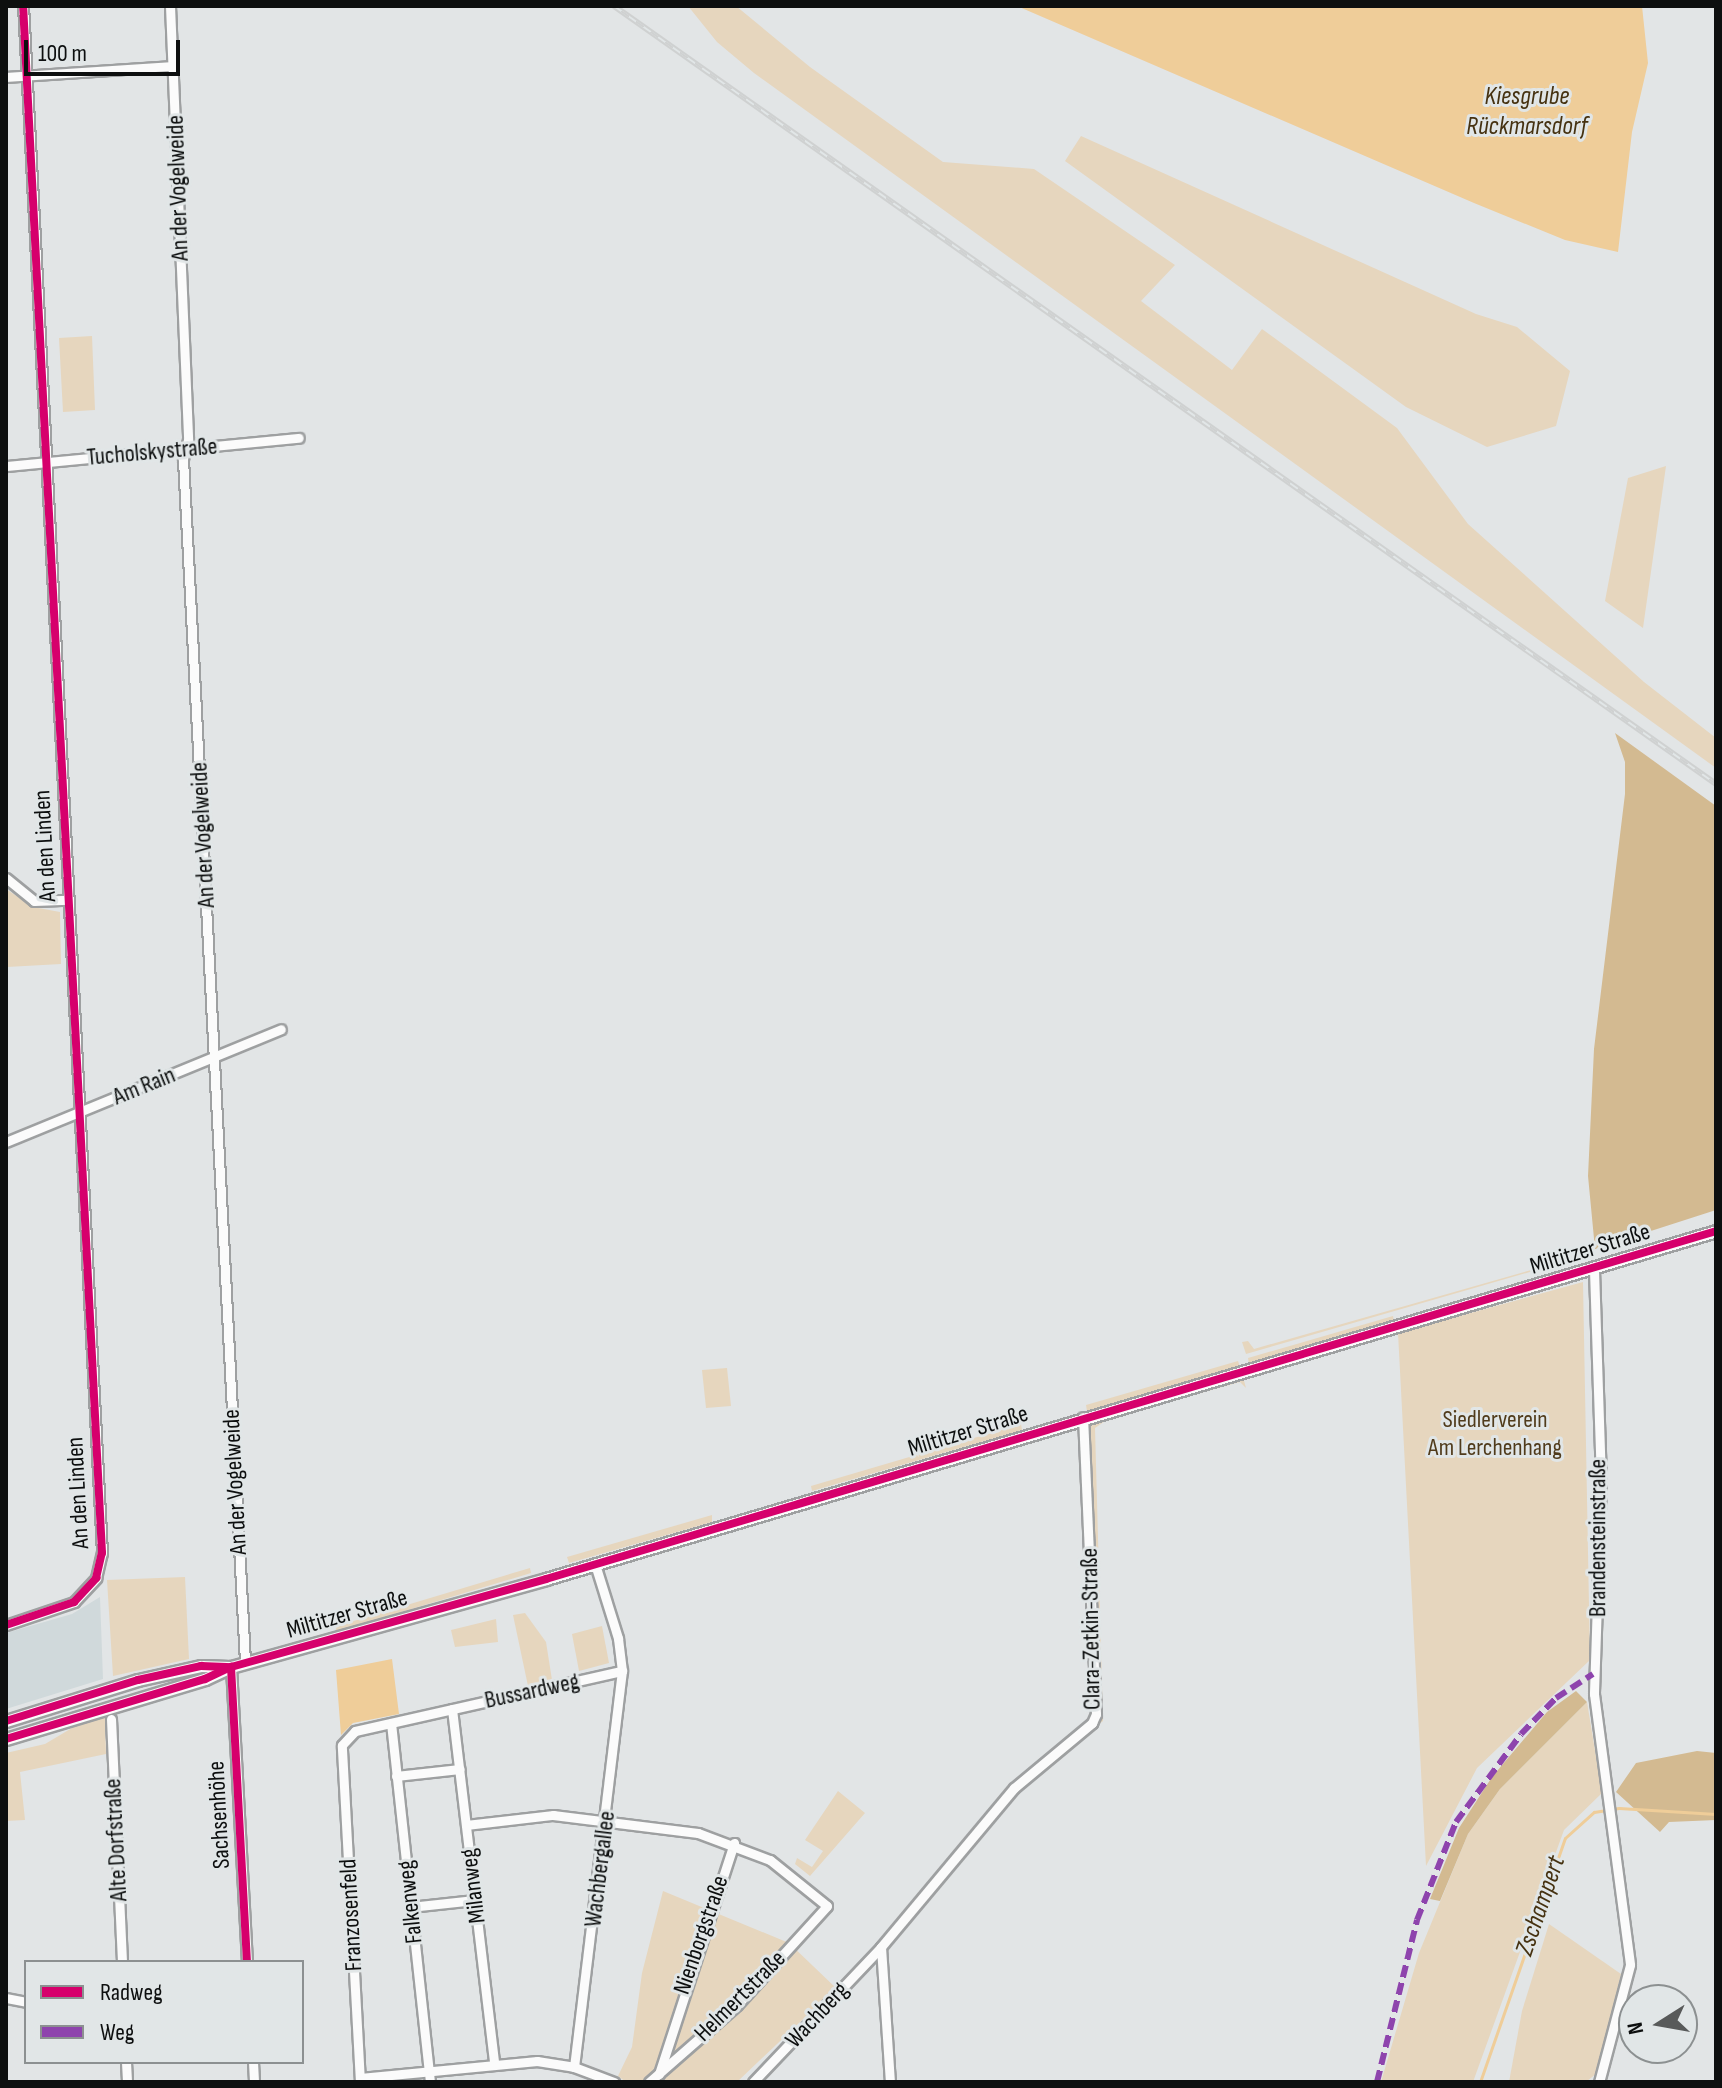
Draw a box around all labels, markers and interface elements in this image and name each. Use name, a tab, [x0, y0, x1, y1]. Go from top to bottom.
scale bar	[28, 24, 184, 74]
text: 100 m	[38, 39, 87, 68]
water label: Kiesgrube Rückmarsdorf	[1466, 81, 1588, 142]
street label: An der Vogelweide	[161, 115, 195, 261]
street label: Tucholskystraße	[86, 432, 218, 472]
street label: An der Vogelweide	[185, 761, 221, 909]
street label: An den Linden	[28, 789, 62, 903]
street label: Am Rain	[109, 1061, 179, 1111]
street label: Miltitzer Straße	[1526, 1217, 1654, 1281]
street label: Miltitzer Straße	[904, 1399, 1032, 1463]
park label: Siedlerverein Am Lerchenhang	[1428, 1406, 1562, 1462]
street label: An der Vogelweide	[217, 1408, 253, 1556]
street label: An den Linden	[61, 1436, 95, 1550]
street label: Brandensteinstraße	[1584, 1459, 1612, 1617]
street label: Clara-Zetkin-Straße	[1075, 1548, 1107, 1710]
street label: Miltitzer Straße	[283, 1583, 411, 1645]
street label: Bussardweg	[482, 1667, 582, 1715]
street label: Sachsenhöhe	[202, 1760, 236, 1870]
street label: Alte Dorfstraße	[98, 1778, 134, 1902]
street label: Wachbergallee	[579, 1809, 621, 1929]
street label: Milanweg	[454, 1847, 492, 1925]
water label: Zschampert	[1509, 1852, 1573, 1960]
street label: Franzosenfeld	[334, 1858, 368, 1972]
street label: Falkenweg	[391, 1859, 429, 1945]
street label: Nienborgstraße	[667, 1872, 735, 1998]
street label: Helmertstraße	[688, 1944, 792, 2048]
legend	[24, 1960, 304, 2064]
street label: Wachberg	[779, 1976, 855, 2054]
text: Radweg	[100, 1978, 163, 2007]
north arrow	[1618, 1984, 1698, 2064]
text: Weg	[100, 2018, 134, 2047]
text: N	[1622, 2020, 1650, 2037]

